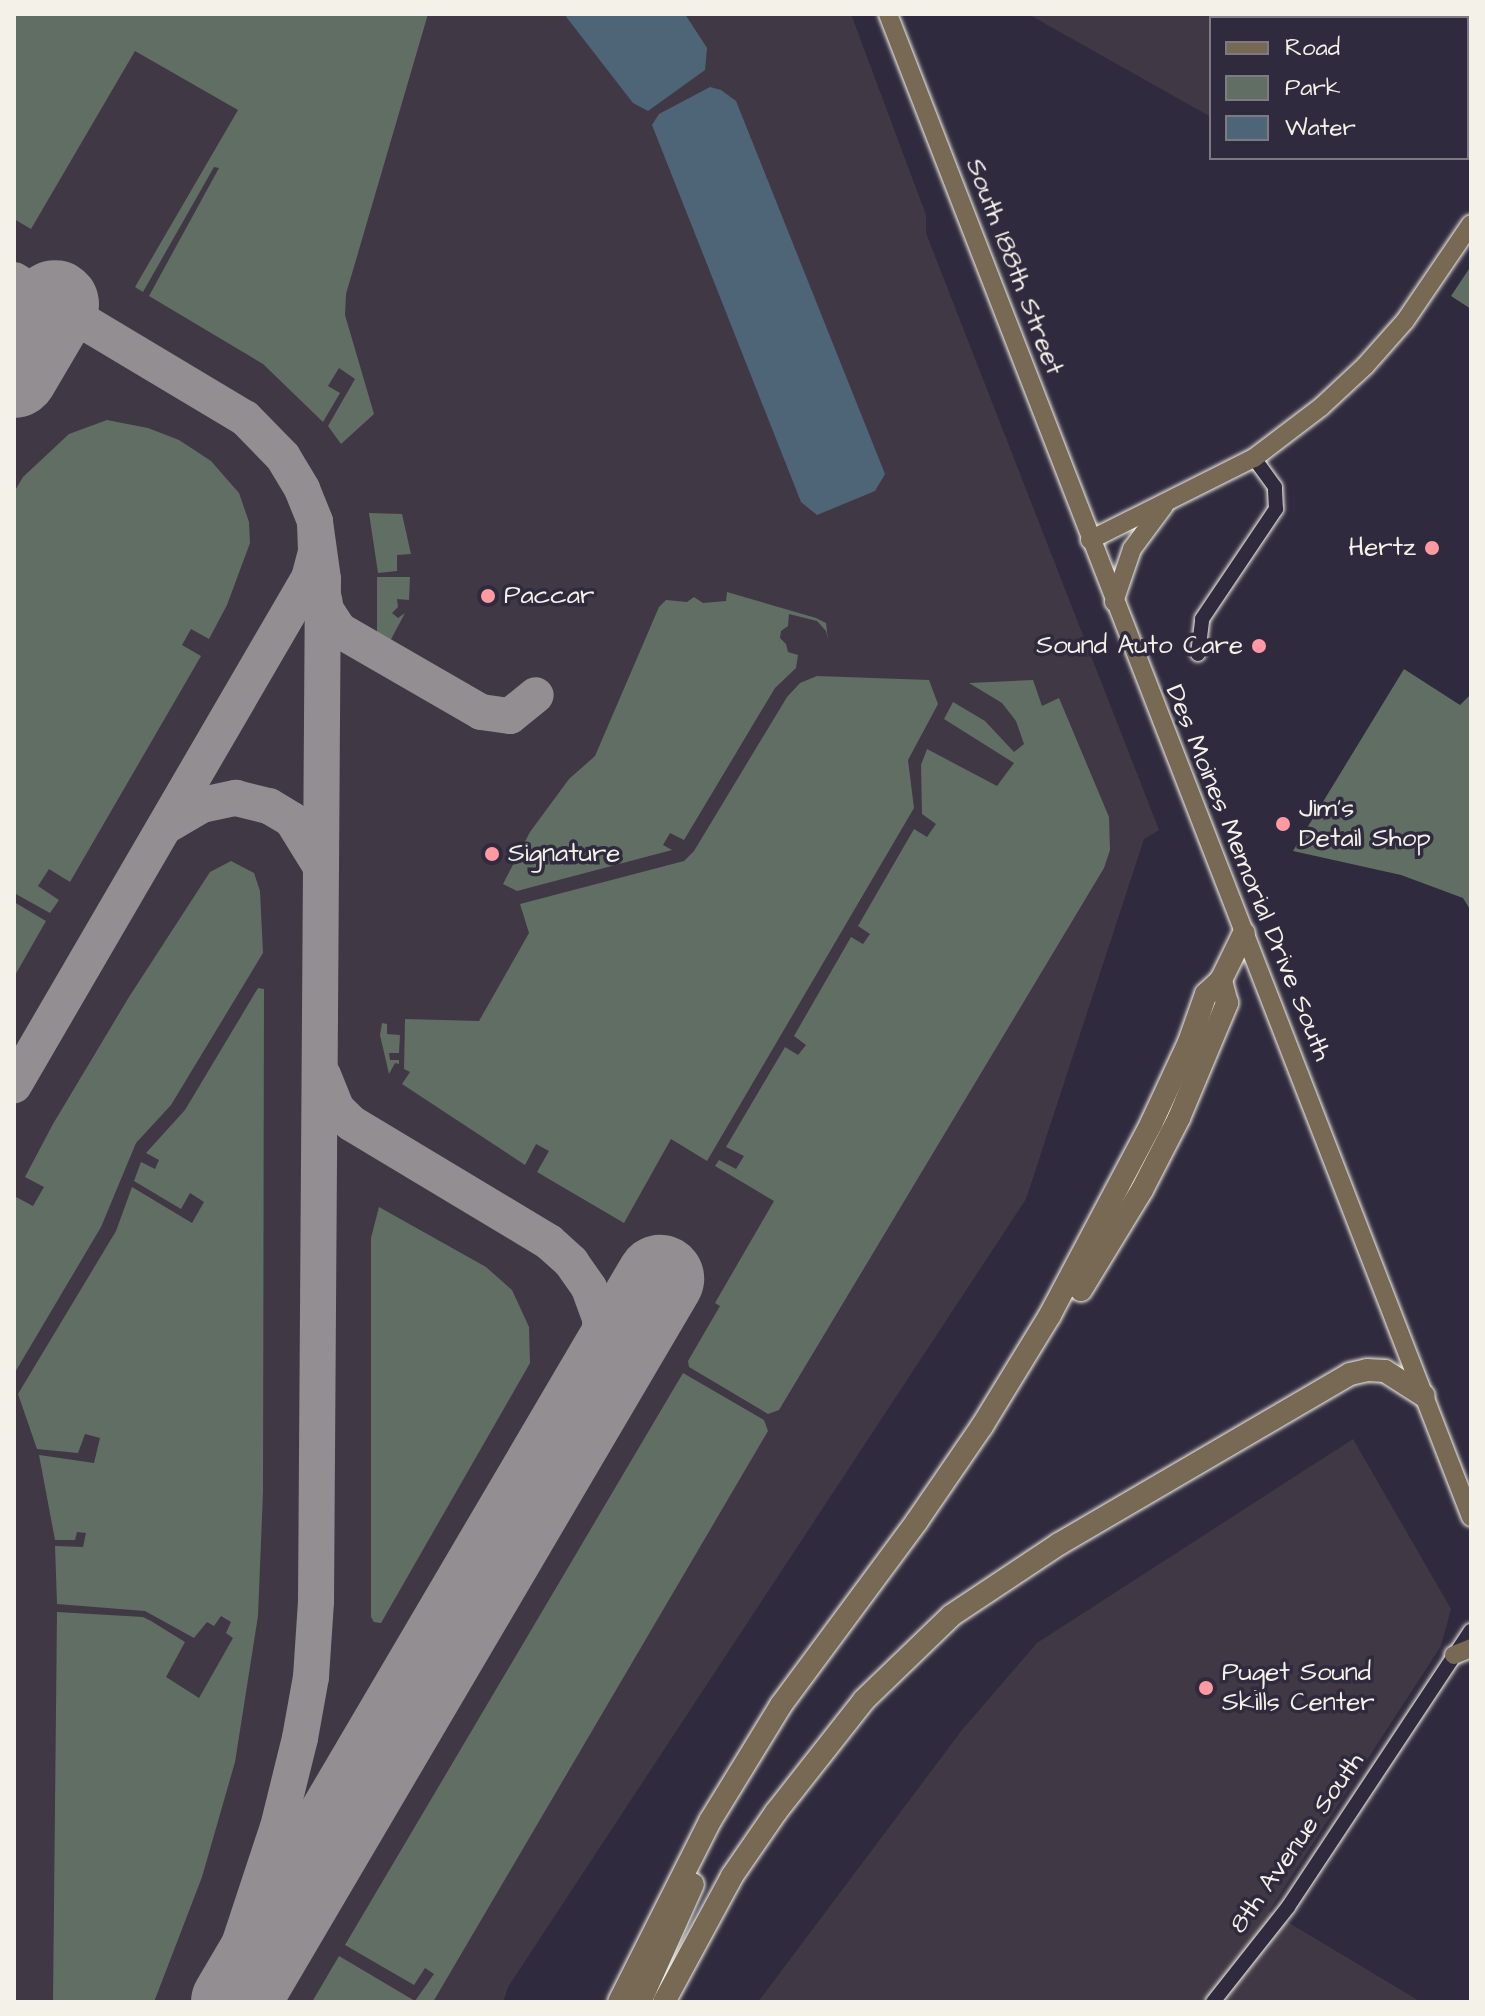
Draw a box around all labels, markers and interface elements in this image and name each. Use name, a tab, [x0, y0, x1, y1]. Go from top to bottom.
legend	[1209, 16, 1469, 160]
text: Road	[1285, 31, 1340, 65]
text: Park	[1285, 71, 1341, 105]
text: Water	[1285, 111, 1356, 145]
street label: South 188th Street	[958, 154, 1070, 380]
place label: Hertz	[1348, 532, 1416, 564]
marker: Hertz	[1423, 539, 1441, 557]
place label: Paccar	[504, 580, 594, 612]
marker: Paccar	[479, 587, 497, 605]
place label: Sound Auto Care	[1036, 630, 1243, 662]
marker: Sound Auto Care	[1250, 637, 1268, 655]
street label: Des Moines Memorial Drive South	[1158, 681, 1338, 1065]
place label: Jim's Detail Shop	[1299, 793, 1431, 854]
marker: Jim's Detail Shop	[1274, 815, 1292, 833]
place label: Signature	[508, 838, 620, 870]
marker: Signature	[483, 845, 501, 863]
place label: Puget Sound Skills Center	[1222, 1657, 1375, 1718]
marker: Puget Sound Skills Center	[1197, 1679, 1215, 1697]
street label: 8th Avenue South	[1223, 1747, 1371, 1939]

